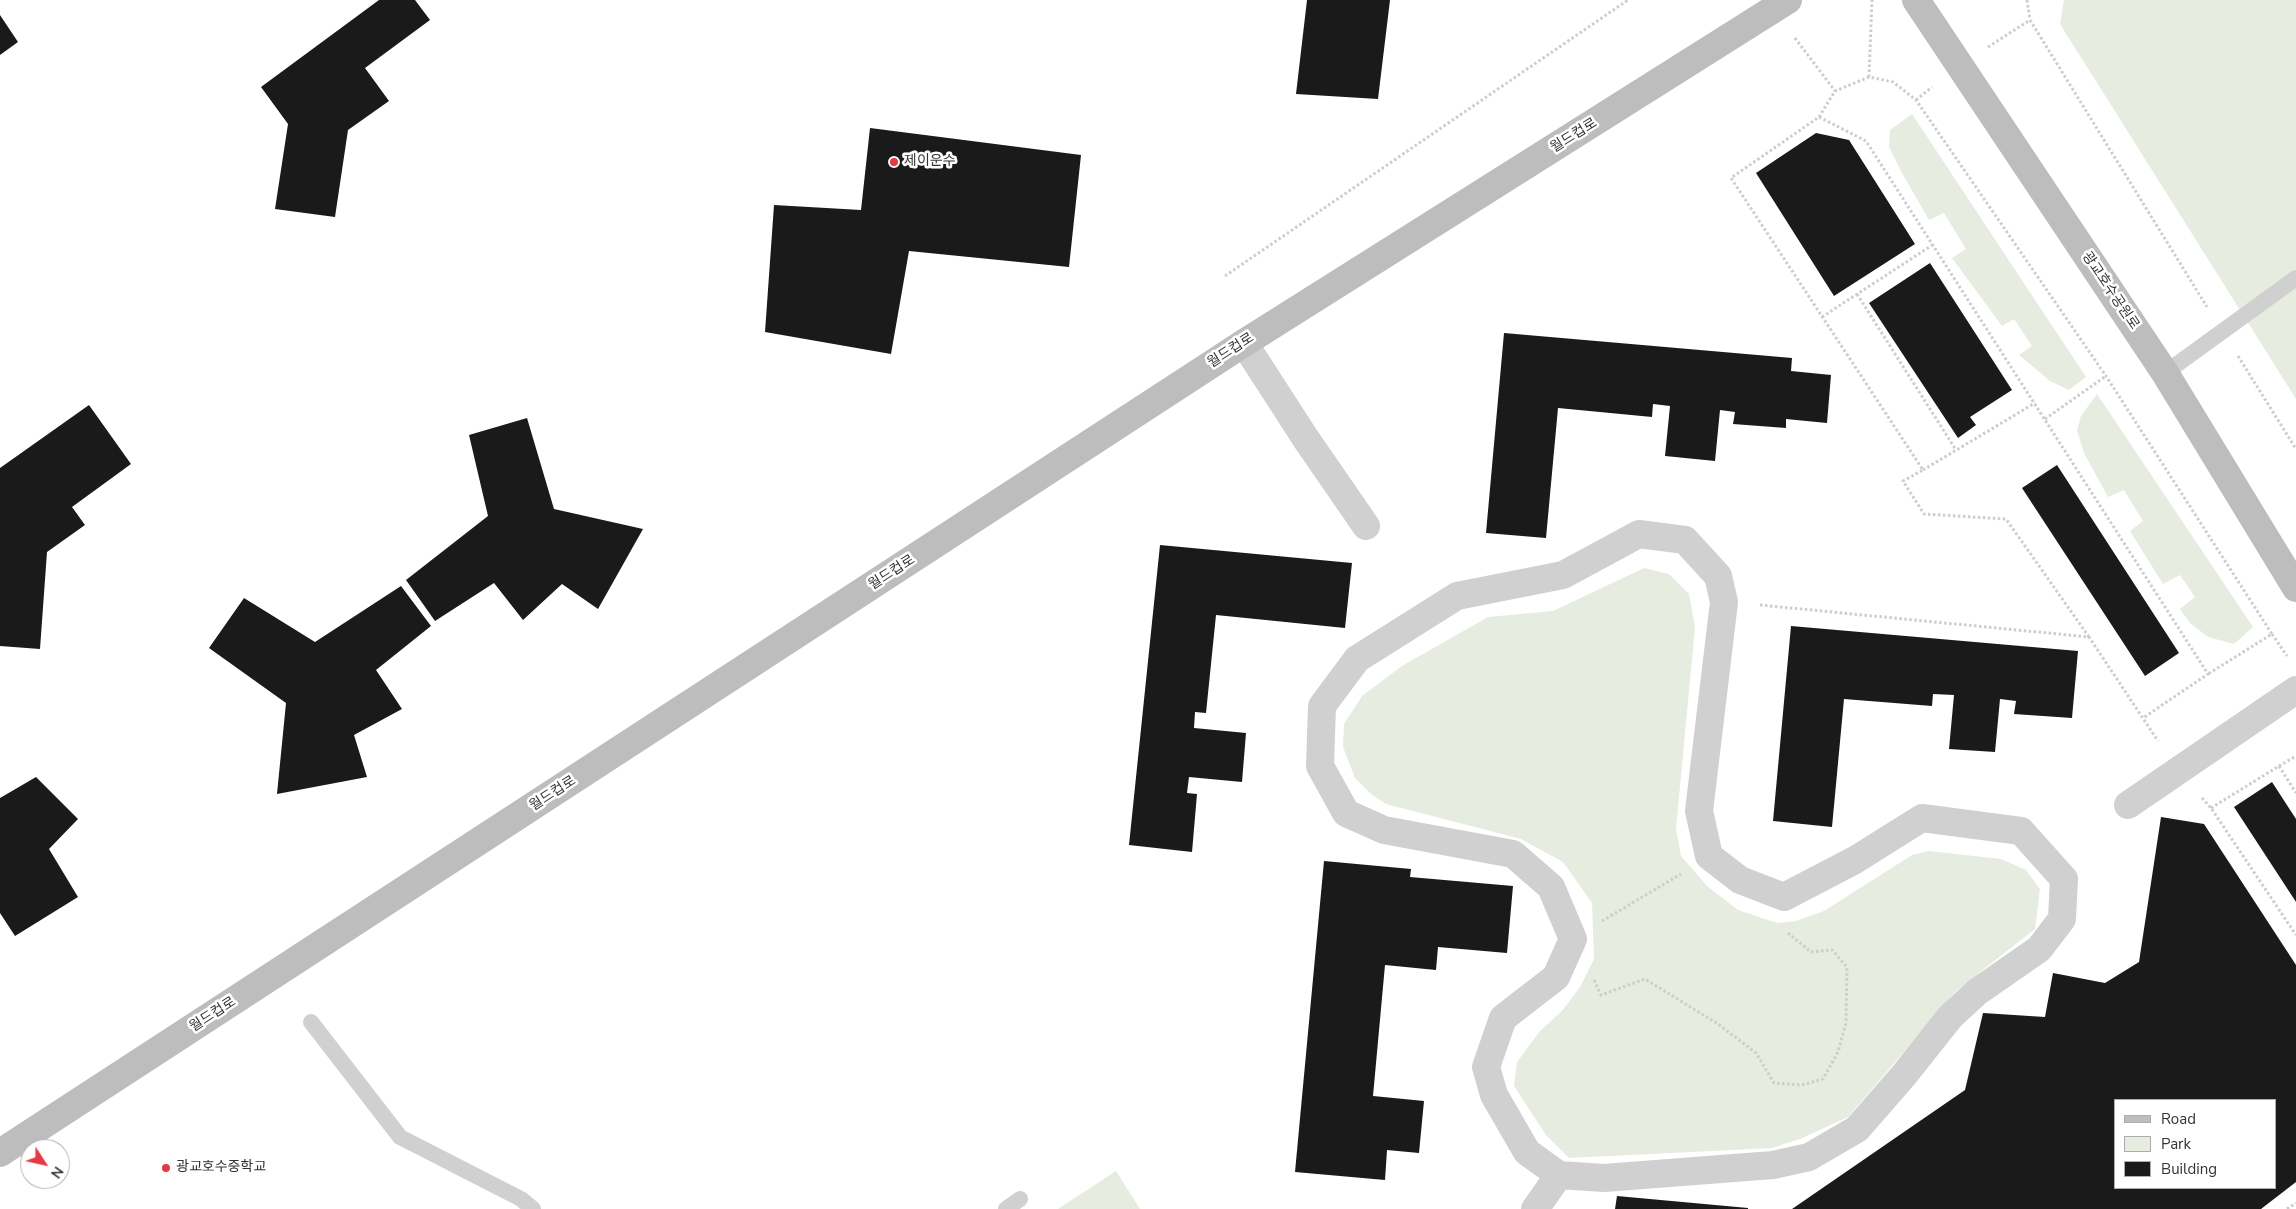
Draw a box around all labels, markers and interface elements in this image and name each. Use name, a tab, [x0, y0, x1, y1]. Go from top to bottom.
street label: 월드컵로	[1548, 115, 1600, 157]
place label: 제이운수	[904, 154, 956, 170]
marker: 제이운수	[888, 156, 900, 168]
street label: 광교호수공원로	[2078, 249, 2142, 333]
street label: 월드컵로	[1205, 330, 1257, 372]
street label: 월드컵로	[866, 552, 918, 594]
street label: 월드컵로	[527, 773, 579, 815]
street label: 월드컵로	[187, 994, 239, 1036]
legend	[2114, 1099, 2276, 1189]
text: Road	[2161, 1109, 2196, 1129]
text: Park	[2161, 1134, 2191, 1154]
north arrow	[20, 1139, 70, 1189]
text: Building	[2161, 1159, 2217, 1179]
place label: 광교호수중학교	[176, 1160, 266, 1176]
marker: 광교호수중학교	[160, 1162, 172, 1174]
text: N	[46, 1163, 68, 1182]

